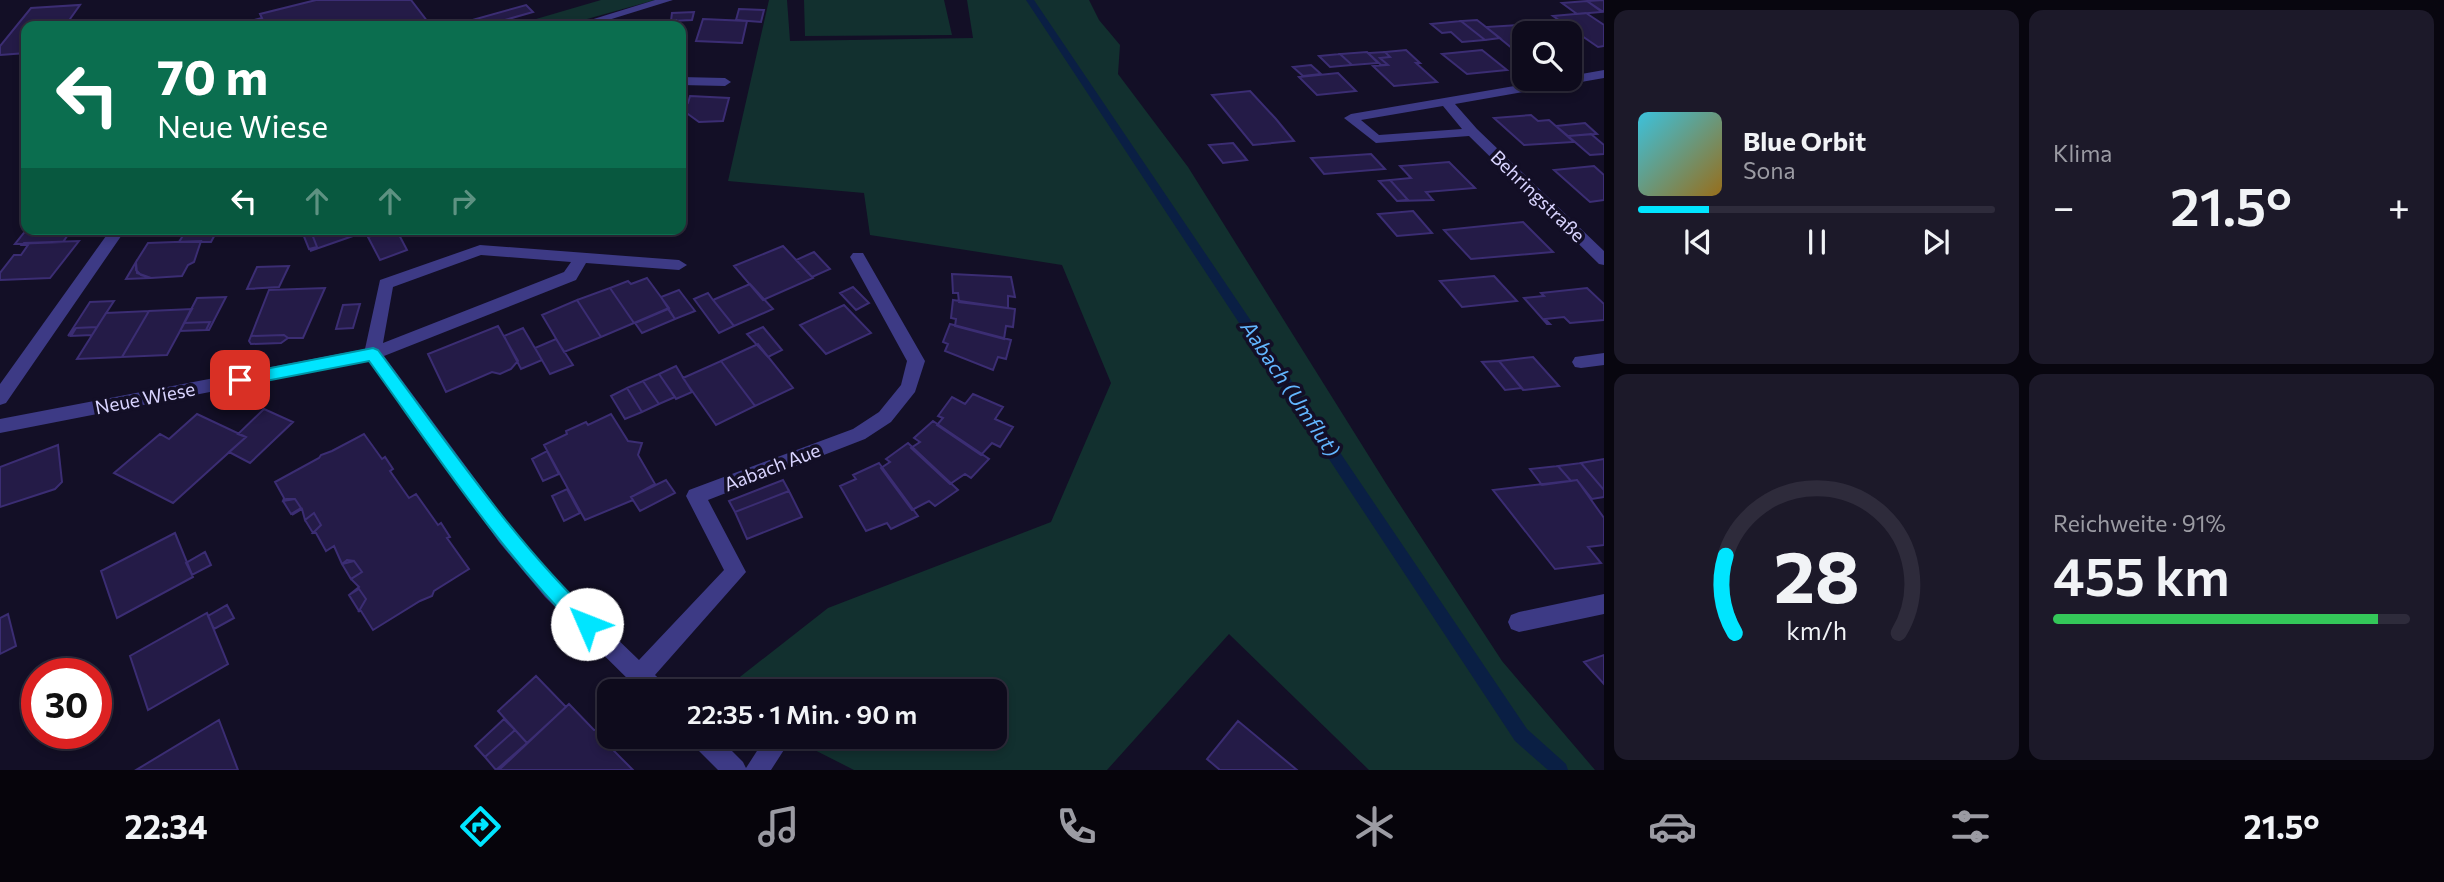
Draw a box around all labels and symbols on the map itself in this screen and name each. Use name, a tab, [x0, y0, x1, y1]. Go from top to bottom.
street label: Behringstraße	[1486, 145, 1590, 246]
water label: Aabach (Umflut)	[1236, 314, 1346, 461]
pin	[210, 350, 270, 410]
street label: Neue Wiese	[93, 377, 197, 418]
street label: Aabach Aue	[720, 438, 823, 495]
position arrow	[550, 587, 624, 661]
speed limit sign: 30	[21, 658, 112, 749]

